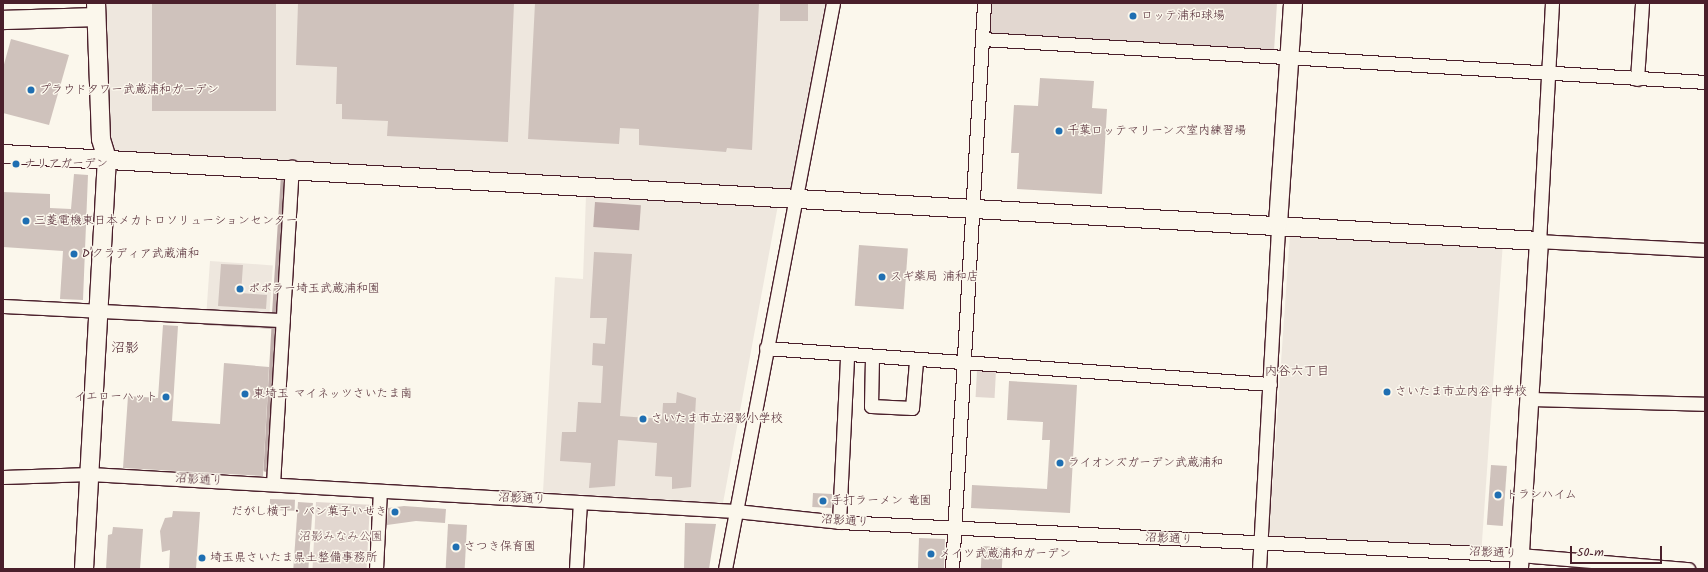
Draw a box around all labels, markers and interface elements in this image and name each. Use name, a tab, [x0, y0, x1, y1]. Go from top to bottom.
place label: ロッテ浦和球場	[1141, 9, 1225, 23]
marker: ロッテ浦和球場	[1128, 11, 1138, 21]
place label: プラウドタワー武蔵浦和ガーデン	[39, 83, 219, 97]
marker: プラウドタワー武蔵浦和ガーデン	[26, 85, 36, 95]
place label: 千葉ロッテマリーンズ室内練習場	[1067, 124, 1247, 138]
marker: 千葉ロッテマリーンズ室内練習場	[1054, 126, 1064, 136]
place label: ナリアガーデン	[24, 157, 108, 171]
marker: ナリアガーデン	[11, 159, 21, 169]
place label: 三菱電機東日本メカトロソリューションセンター	[34, 214, 298, 228]
marker: 三菱電機東日本メカトロソリューションセンター	[21, 216, 31, 226]
place label: D'クラディア武蔵浦和	[82, 247, 199, 261]
marker: D'クラディア武蔵浦和	[69, 249, 79, 259]
place label: スギ薬局 浦和店	[890, 270, 979, 284]
marker: スギ薬局 浦和店	[877, 272, 887, 282]
place label: ポポラー埼玉武蔵浦和園	[248, 282, 380, 296]
marker: ポポラー埼玉武蔵浦和園	[235, 284, 245, 294]
district label: 沼影	[111, 340, 139, 356]
district label: 内谷六丁目	[1265, 364, 1329, 380]
place label: さいたま市立内谷中学校	[1395, 385, 1527, 399]
place label: 東埼玉 マイネッツさいたま南	[253, 387, 414, 401]
marker: さいたま市立内谷中学校	[1382, 387, 1392, 397]
marker: 東埼玉 マイネッツさいたま南	[240, 389, 250, 399]
place label: イエローハット	[74, 390, 158, 404]
marker: イエローハット	[161, 392, 171, 402]
place label: さいたま市立沼影小学校	[651, 412, 783, 426]
marker: さいたま市立沼影小学校	[638, 414, 648, 424]
place label: ライオンズガーデン武蔵浦和	[1068, 456, 1224, 470]
marker: ライオンズガーデン武蔵浦和	[1055, 458, 1065, 468]
street label: 沼影通り	[175, 472, 223, 488]
place label: トランハイム	[1506, 488, 1578, 502]
marker: トランハイム	[1493, 490, 1503, 500]
street label: 沼影通り	[498, 491, 546, 507]
place label: 手打ラーメン 竜園	[831, 494, 932, 508]
marker: 手打ラーメン 竜園	[818, 496, 828, 506]
place label: だがし横丁・パン菓子いせき	[231, 505, 387, 519]
marker: だがし横丁・パン菓子いせき	[390, 507, 400, 517]
street label: 沼影通り	[821, 512, 869, 530]
park label: 沼影みなみ公園	[299, 530, 383, 544]
street label: 沼影通り	[1145, 531, 1193, 547]
scale bar	[1572, 538, 1664, 564]
place label: さつき保育園	[464, 540, 536, 554]
marker: さつき保育園	[451, 542, 461, 552]
text: 50 m	[1577, 543, 1604, 562]
street label: 沼影通り	[1469, 545, 1517, 561]
place label: メイツ武蔵浦和ガーデン	[939, 547, 1071, 561]
marker: メイツ武蔵浦和ガーデン	[926, 549, 936, 559]
place label: 埼玉県さいたま県土整備事務所	[210, 551, 378, 565]
marker: 埼玉県さいたま県土整備事務所	[197, 553, 207, 563]

